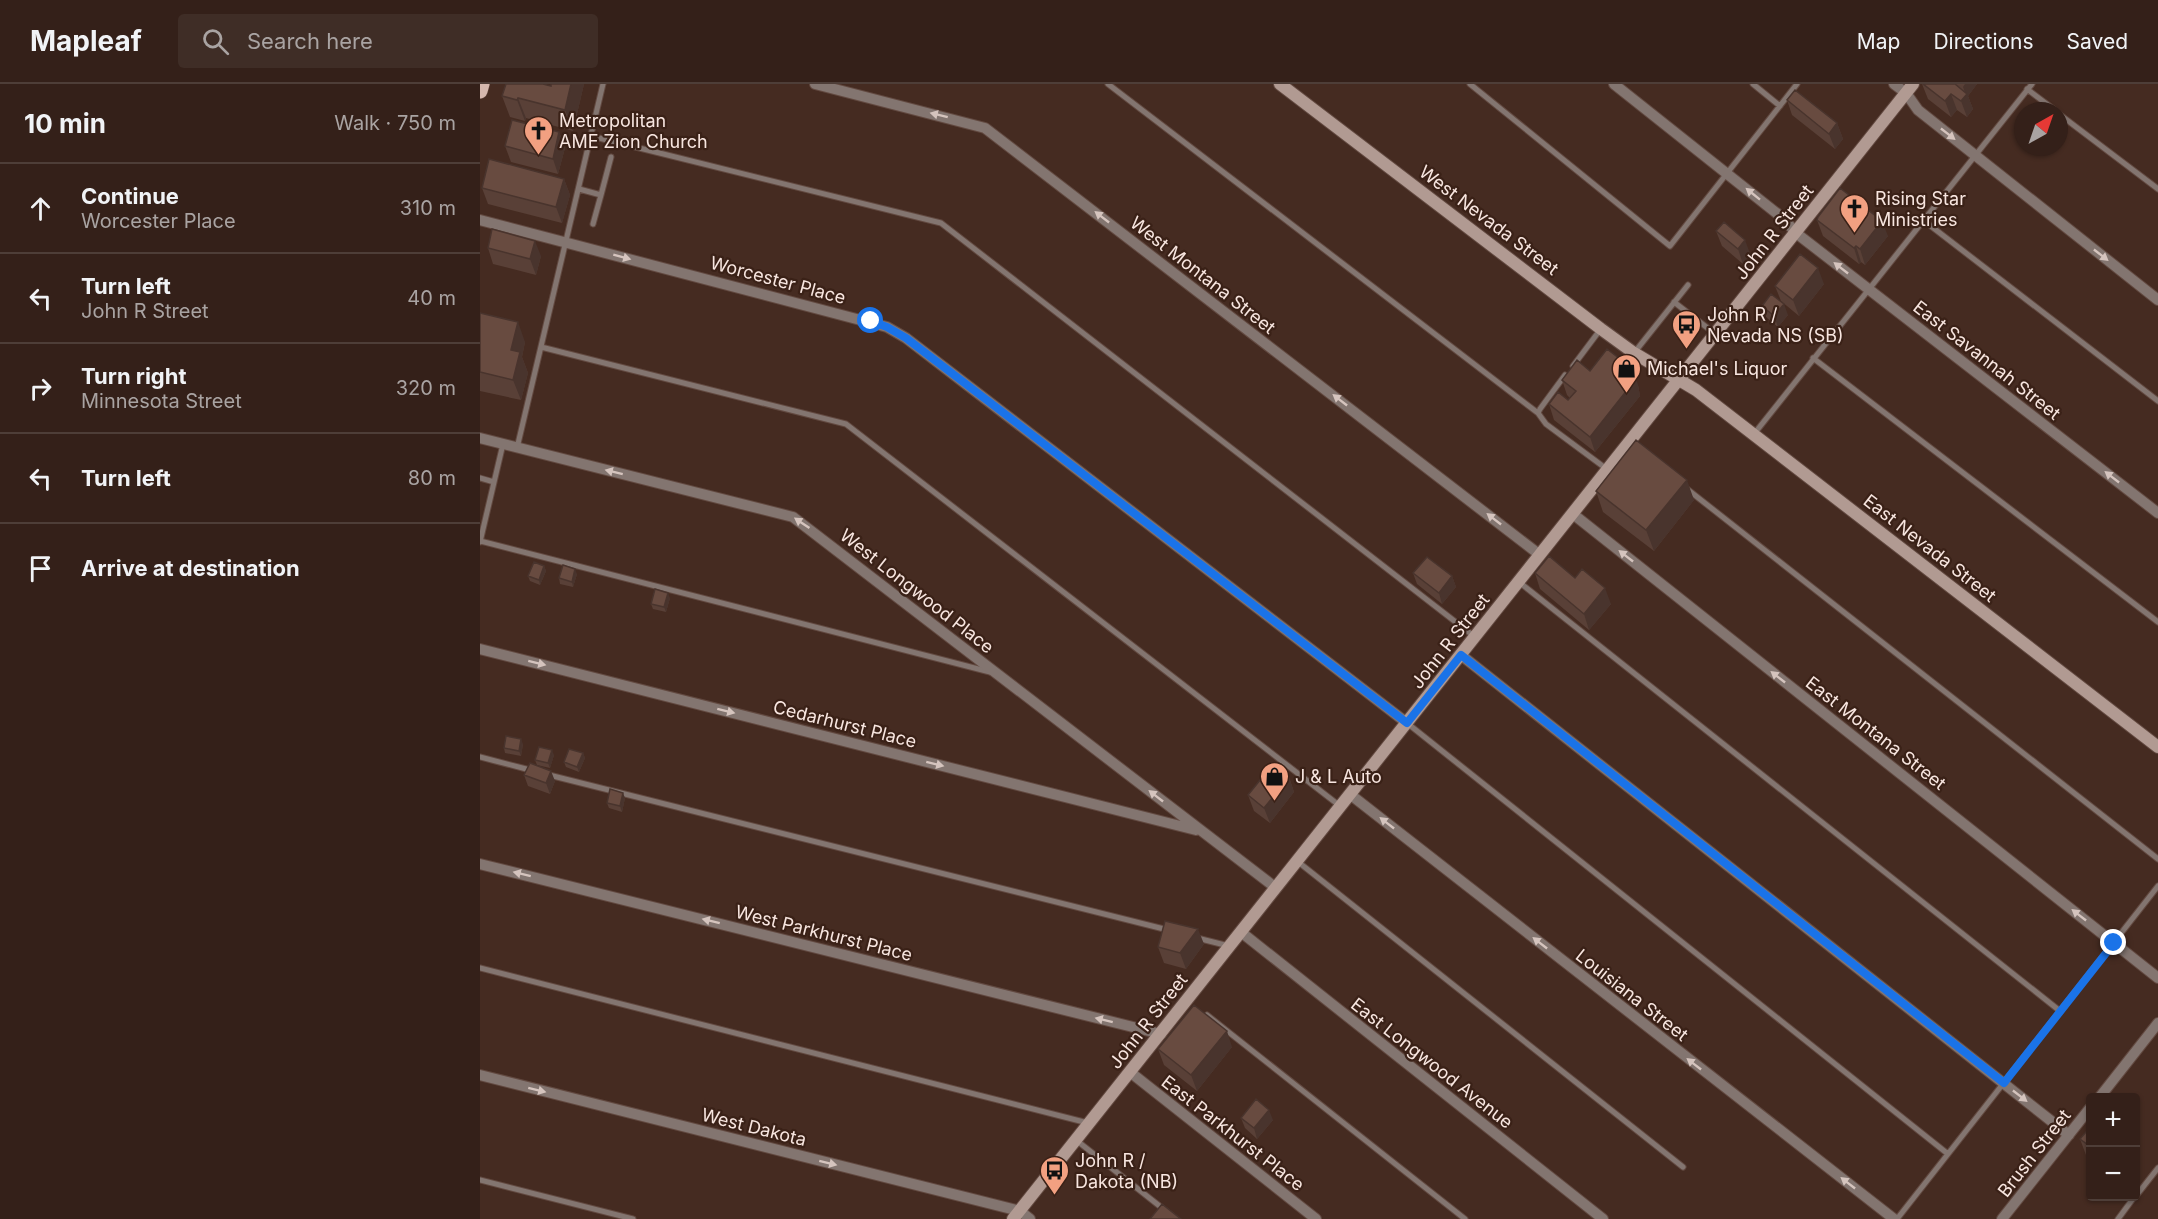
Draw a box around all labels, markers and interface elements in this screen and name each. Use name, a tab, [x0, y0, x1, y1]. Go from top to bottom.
search box	[178, 14, 598, 68]
text: Mapleaf	[30, 24, 142, 58]
icon: search	[199, 25, 232, 58]
text: Search here	[247, 28, 373, 54]
text: Map	[1857, 29, 1900, 54]
text: Directions	[1933, 29, 2034, 54]
text: Saved	[2067, 29, 2128, 54]
north arrow	[2014, 102, 2068, 156]
text: 10 min	[24, 108, 106, 139]
place label: Metropolitan AME Zion Church	[559, 110, 708, 152]
one-way arrow	[930, 110, 948, 120]
text: Walk · 750 m	[334, 111, 456, 135]
church icon: Metropolitan AME Zion Church	[522, 114, 554, 156]
one-way arrow	[1940, 127, 1955, 139]
street label: West Nevada Street	[1415, 161, 1563, 279]
street label: John R Street	[1730, 180, 1818, 284]
text: Continue	[81, 183, 179, 209]
one-way arrow	[1745, 187, 1761, 200]
place label: Rising Star Ministries	[1875, 188, 1966, 230]
icon: ahead	[24, 192, 57, 225]
church icon: Rising Star Ministries	[1838, 192, 1870, 234]
text: 310 m	[400, 196, 456, 220]
text: Worcester Place	[81, 209, 236, 233]
one-way arrow	[1094, 211, 1110, 224]
street label: West Montana Street	[1126, 212, 1280, 338]
one-way arrow	[2093, 248, 2108, 260]
street label: Worcester Place	[708, 252, 848, 308]
one-way arrow	[613, 253, 631, 262]
one-way arrow	[1833, 262, 1849, 274]
text: Turn left	[81, 273, 171, 299]
icon: left	[24, 282, 57, 315]
text: 40 m	[407, 286, 456, 310]
street label: East Savannah Street	[1909, 296, 2065, 424]
text: John R Street	[81, 299, 209, 323]
place label: John R / Nevada NS (SB)	[1707, 304, 1844, 346]
route start	[857, 307, 883, 333]
bus stop icon: John R / Nevada NS (SB)	[1670, 308, 1702, 350]
shop icon: Michael's Liquor	[1610, 352, 1642, 394]
place label: Michael's Liquor	[1647, 358, 1787, 379]
text: Turn right	[81, 363, 187, 389]
icon: right	[24, 372, 57, 405]
text: 320 m	[396, 376, 456, 400]
text: Minnesota Street	[81, 389, 242, 413]
one-way arrow	[1332, 395, 1347, 407]
icon: left	[24, 462, 57, 495]
text: Turn left	[81, 465, 171, 491]
text: 80 m	[408, 466, 456, 490]
one-way arrow	[605, 467, 623, 477]
one-way arrow	[2104, 472, 2119, 484]
street label: East Nevada Street	[1860, 490, 2000, 606]
one-way arrow	[1486, 513, 1502, 526]
one-way arrow	[793, 518, 810, 529]
street label: West Longwood Place	[836, 524, 998, 658]
one-way arrow	[1618, 549, 1634, 562]
icon: arrive	[24, 552, 57, 585]
text: Arrive at destination	[81, 555, 300, 581]
street label: John R Street	[1406, 589, 1494, 693]
one-way arrow	[528, 659, 546, 669]
one-way arrow	[1771, 671, 1786, 683]
street label: East Montana Street	[1802, 672, 1950, 794]
street label: Cedarhurst Place	[771, 696, 919, 752]
one-way arrow	[717, 707, 735, 716]
one-way arrow	[926, 759, 944, 769]
shop icon: J & L Auto	[1258, 760, 1290, 802]
place label: J & L Auto	[1295, 766, 1382, 787]
one-way arrow	[1148, 789, 1164, 802]
one-way arrow	[1379, 818, 1394, 830]
one-way arrow	[513, 869, 531, 879]
street label: West Parkhurst Place	[733, 901, 915, 965]
one-way arrow	[2071, 909, 2087, 922]
one-way arrow	[702, 916, 720, 926]
route end	[2100, 929, 2126, 955]
one-way arrow	[1532, 937, 1548, 950]
street label: Louisiana Street	[1572, 945, 1692, 1045]
street label: John R Street	[1104, 969, 1192, 1073]
street label: East Longwood Avenue	[1347, 993, 1517, 1133]
one-way arrow	[1095, 1014, 1113, 1024]
one-way arrow	[1686, 1058, 1701, 1070]
street label: East Parkhurst Place	[1158, 1071, 1308, 1195]
one-way arrow	[528, 1085, 546, 1095]
one-way arrow	[2012, 1090, 2028, 1103]
map controls	[2086, 1093, 2140, 1201]
button: +	[2086, 1093, 2140, 1147]
street label: West Dakota	[699, 1104, 809, 1150]
street label: Brush Street	[1993, 1105, 2075, 1201]
button: −	[2086, 1147, 2140, 1201]
place label: John R / Dakota (NB)	[1075, 1150, 1178, 1192]
bus stop icon: John R / Dakota (NB)	[1038, 1154, 1070, 1196]
one-way arrow	[819, 1158, 837, 1168]
one-way arrow	[1840, 1178, 1855, 1190]

